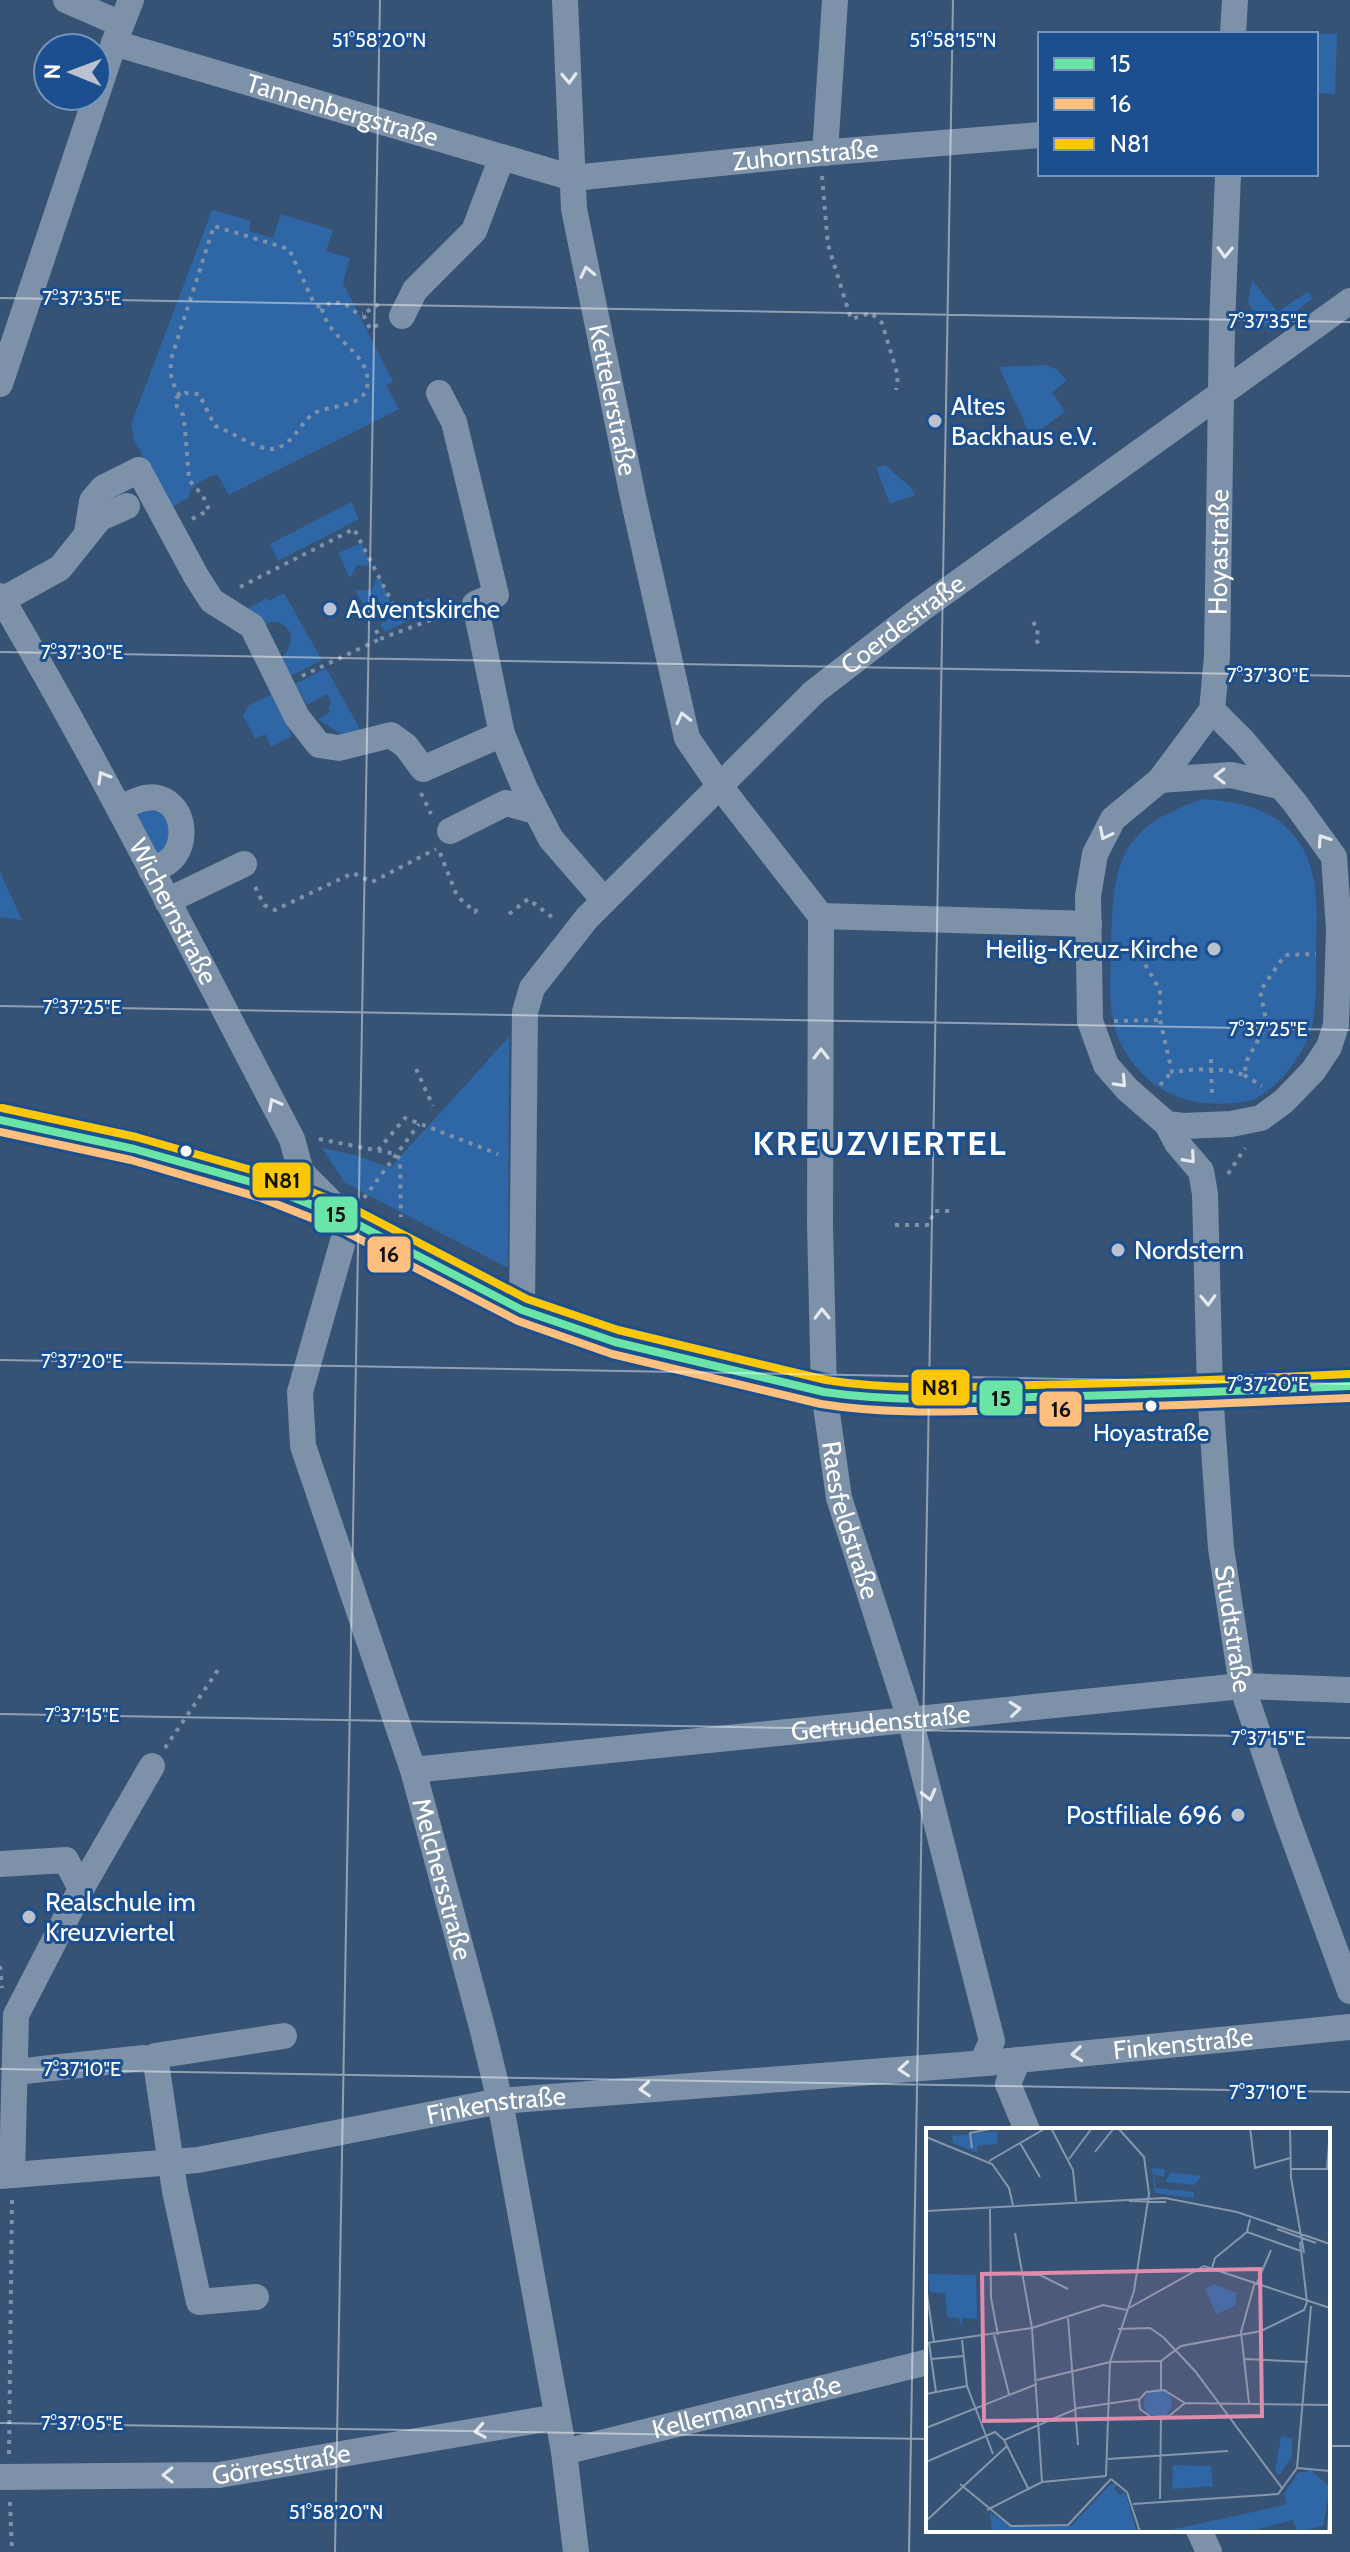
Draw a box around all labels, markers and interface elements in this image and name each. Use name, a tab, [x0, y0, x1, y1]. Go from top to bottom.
text: 51°58'20"N	[332, 28, 426, 52]
text: 51°58'15"N	[909, 28, 997, 52]
north arrow	[32, 32, 112, 112]
legend	[1038, 32, 1318, 176]
text: 15	[1110, 49, 1131, 78]
text: N	[39, 64, 66, 80]
street label: Tannenbergstraße	[242, 67, 442, 154]
one-way arrow	[560, 72, 577, 85]
text: 16	[1110, 89, 1131, 118]
text: N81	[1110, 129, 1149, 158]
street label: Zuhornstraße	[731, 132, 880, 178]
one-way arrow	[1216, 246, 1233, 259]
one-way arrow	[579, 266, 596, 279]
text: 7°37'35"E	[42, 286, 122, 310]
text: 7°37'35"E	[1228, 309, 1308, 333]
street label: Kettelerstraße	[582, 321, 644, 478]
place label: Altes Backhaus e.V.	[951, 390, 1097, 452]
marker: Altes Backhaus e.V.	[926, 412, 944, 430]
street label: Hoyastraße	[1202, 489, 1236, 615]
street label: Coerdestraße	[834, 567, 971, 681]
place label: Adventskirche	[346, 593, 500, 625]
marker: Adventskirche	[321, 600, 339, 618]
text: 7°37'30"E	[41, 640, 123, 664]
text: 7°37'30"E	[1227, 663, 1309, 687]
one-way arrow	[675, 711, 692, 725]
one-way arrow	[1213, 767, 1226, 785]
one-way arrow	[97, 771, 113, 786]
one-way arrow	[1099, 826, 1115, 840]
street label: Wichernstraße	[122, 833, 225, 990]
one-way arrow	[1318, 834, 1333, 848]
place label: Heilig-Kreuz-Kirche	[985, 933, 1198, 965]
marker: Heilig-Kreuz-Kirche	[1205, 940, 1223, 958]
text: 7°37'25"E	[42, 995, 122, 1019]
text: 7°37'25"E	[1228, 1017, 1308, 1041]
one-way arrow	[812, 1047, 830, 1060]
one-way arrow	[1112, 1073, 1127, 1087]
one-way arrow	[268, 1098, 283, 1113]
district label: KREUZVIERTEL	[752, 1122, 1008, 1164]
unlabelled marker	[178, 1143, 194, 1159]
one-way arrow	[1180, 1148, 1195, 1163]
line badge: N81	[251, 1161, 312, 1199]
text: N81	[264, 1167, 300, 1194]
line badge: 15	[313, 1195, 359, 1234]
text: 15	[326, 1201, 346, 1228]
place label: Nordstern	[1134, 1234, 1244, 1266]
line badge: 16	[366, 1235, 412, 1274]
text: 16	[379, 1241, 399, 1268]
marker: Nordstern	[1109, 1241, 1127, 1259]
one-way arrow	[1200, 1294, 1217, 1307]
one-way arrow	[814, 1307, 831, 1320]
text: 7°37'20"E	[41, 1349, 123, 1373]
line badge: N81	[910, 1368, 971, 1407]
text: 7°37'20"E	[1227, 1372, 1309, 1396]
text: N81	[922, 1374, 958, 1401]
line badge: 15	[978, 1379, 1024, 1417]
text: 15	[991, 1385, 1011, 1412]
line badge: 16	[1038, 1390, 1083, 1428]
text: 16	[1051, 1396, 1071, 1423]
marker: Hoyastraße	[1143, 1398, 1159, 1414]
place label: Hoyastraße	[1093, 1418, 1209, 1447]
street label: Raesfeldstraße	[815, 1439, 886, 1603]
street label: Studtstraße	[1208, 1563, 1259, 1695]
street label: Gertrudenstraße	[789, 1698, 972, 1748]
one-way arrow	[1009, 1700, 1022, 1717]
text: 7°37'15"E	[44, 1703, 120, 1727]
text: 7°37'15"E	[1230, 1726, 1306, 1750]
one-way arrow	[920, 1787, 937, 1801]
street label: Melchersstraße	[405, 1794, 479, 1964]
place label: Postfiliale 696	[1066, 1799, 1222, 1831]
marker: Postfiliale 696	[1229, 1806, 1247, 1824]
place label: Realschule im Kreuzviertel	[45, 1886, 196, 1948]
marker: Realschule im Kreuzviertel	[20, 1908, 38, 1926]
street label: Finkenstraße	[1112, 2021, 1255, 2067]
one-way arrow	[1070, 2045, 1083, 2062]
text: 7°37'10"E	[43, 2057, 121, 2081]
one-way arrow	[897, 2060, 910, 2077]
street label: Finkenstraße	[424, 2080, 567, 2131]
text: 7°37'10"E	[1229, 2080, 1307, 2104]
one-way arrow	[638, 2081, 651, 2098]
inset map	[926, 2128, 1330, 2532]
street label: Kellermannstraße	[649, 2368, 844, 2446]
text: 7°37'05"E	[41, 2411, 123, 2435]
one-way arrow	[474, 2421, 487, 2438]
street label: Görresstraße	[209, 2437, 353, 2492]
one-way arrow	[161, 2466, 174, 2484]
text: 51°58'20"N	[289, 2500, 383, 2524]

